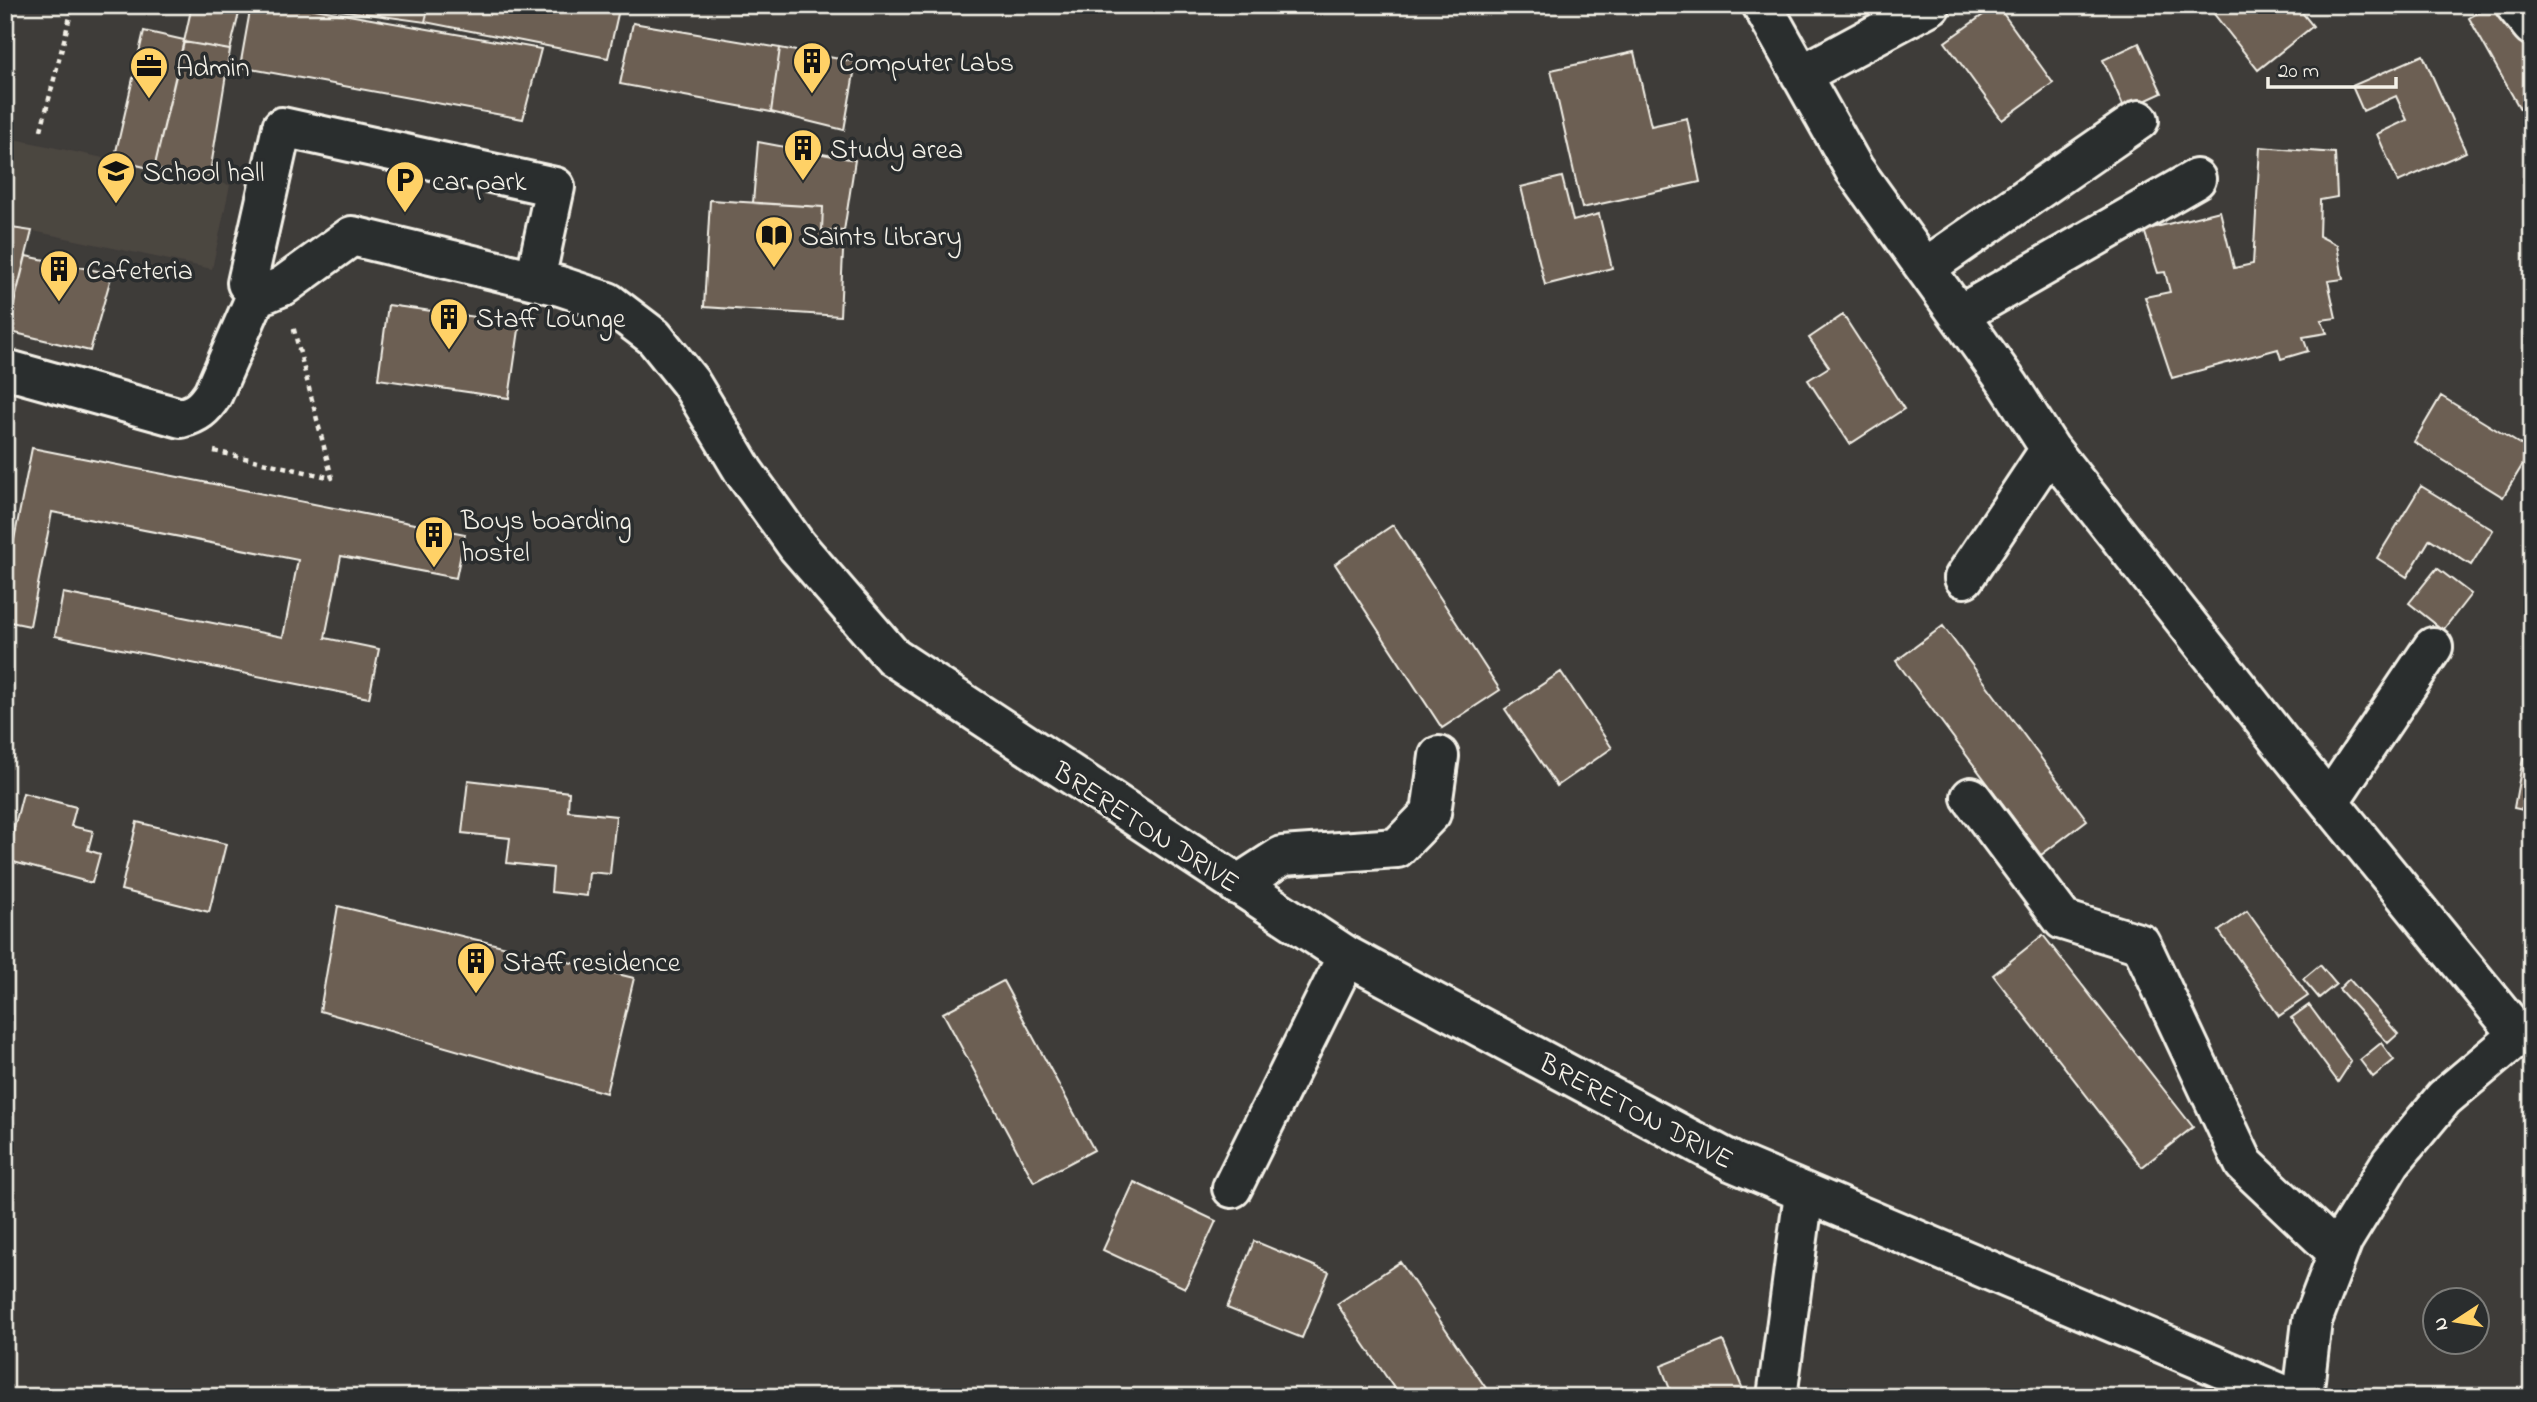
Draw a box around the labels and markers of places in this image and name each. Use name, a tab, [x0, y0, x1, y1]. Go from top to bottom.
building icon: Computer Labs	[791, 40, 833, 95]
place label: Computer Labs	[839, 44, 1014, 85]
office icon: Admin	[128, 45, 170, 100]
place label: Admin	[176, 49, 250, 90]
building icon: Study area	[782, 127, 824, 182]
place label: Study area	[830, 131, 963, 172]
school or university icon: School hall	[95, 150, 137, 205]
place label: School hall	[143, 154, 265, 195]
parking icon: car park	[384, 159, 426, 214]
place label: car park	[432, 163, 527, 204]
library icon: Saints Library	[753, 214, 795, 269]
place label: Saints Library	[801, 218, 962, 259]
building icon: Cafeteria	[38, 248, 80, 303]
place label: Cafeteria	[86, 252, 193, 293]
building icon: Staff Lounge	[428, 296, 470, 351]
place label: Staff Lounge	[476, 300, 626, 341]
place label: Boys boarding hostel	[460, 502, 632, 575]
building icon: Boys boarding hostel	[413, 514, 455, 569]
building icon: Staff residence	[455, 940, 497, 995]
place label: Staff residence	[503, 944, 681, 985]

